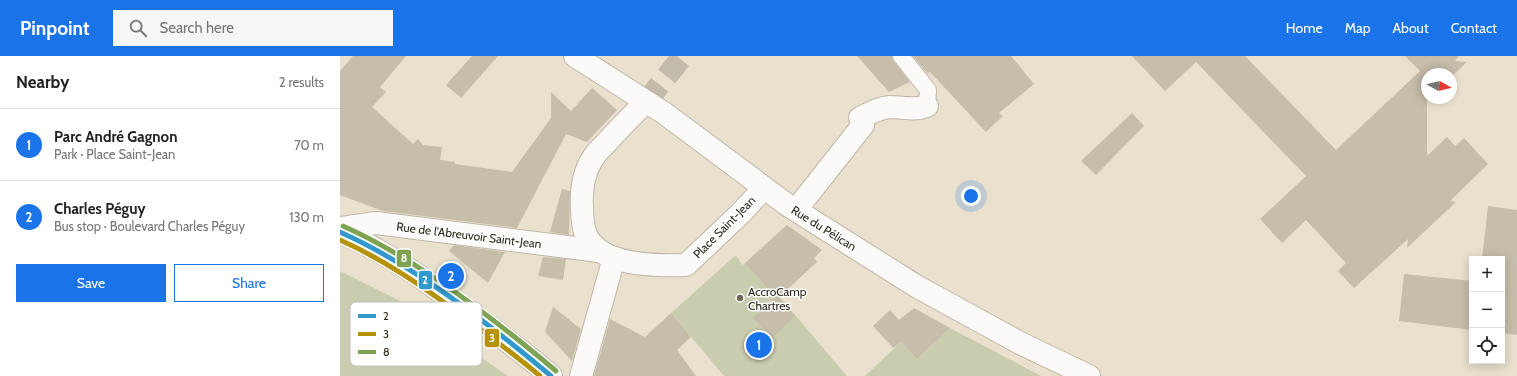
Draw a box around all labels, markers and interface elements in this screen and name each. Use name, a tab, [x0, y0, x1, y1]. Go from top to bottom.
search box	[113, 10, 393, 46]
text: Pinpoint	[20, 17, 89, 40]
icon: search	[127, 17, 149, 39]
text: Search here	[159, 19, 234, 37]
text: Home	[1286, 19, 1323, 37]
text: Map	[1345, 19, 1370, 37]
text: About	[1392, 19, 1429, 37]
text: Contact	[1451, 19, 1497, 37]
north arrow	[1421, 68, 1457, 104]
text: Nearby	[16, 72, 69, 92]
text: 2 results	[279, 74, 324, 90]
text: Parc André Gagnon	[54, 128, 177, 146]
text: 1	[27, 137, 31, 153]
text: 70 m	[294, 137, 324, 153]
text: Park · Place Saint-Jean	[54, 146, 175, 162]
your location	[961, 186, 981, 206]
street label: Place Saint-Jean	[690, 192, 759, 261]
text: Charles Péguy	[54, 200, 145, 218]
street label: Rue du Pélican	[789, 202, 860, 254]
text: 2	[26, 209, 32, 225]
text: 130 m	[289, 209, 324, 225]
text: Bus stop · Boulevard Charles Péguy	[54, 218, 245, 234]
street label: Rue de l'Abreuvoir Saint-Jean	[396, 219, 543, 251]
line badge: 8	[396, 249, 412, 268]
text: 8	[401, 251, 408, 265]
map controls	[1469, 256, 1505, 364]
button: +	[1469, 256, 1505, 292]
pin: 2	[438, 261, 464, 291]
button: Save	[16, 264, 166, 302]
button: Share	[174, 264, 324, 302]
line badge: 2	[418, 270, 433, 290]
text: 2	[422, 273, 428, 287]
place label: AccroCamp Chartres	[748, 284, 807, 313]
button: −	[1469, 292, 1505, 328]
marker: AccroCamp Chartres	[735, 293, 745, 303]
legend	[350, 302, 482, 366]
text: 2	[383, 309, 389, 323]
text: 3	[383, 327, 389, 341]
line badge: 3	[484, 328, 500, 348]
button: locate	[1469, 328, 1505, 364]
pin: 1	[746, 330, 772, 360]
text: 3	[489, 331, 495, 345]
text: 8	[383, 345, 390, 359]

